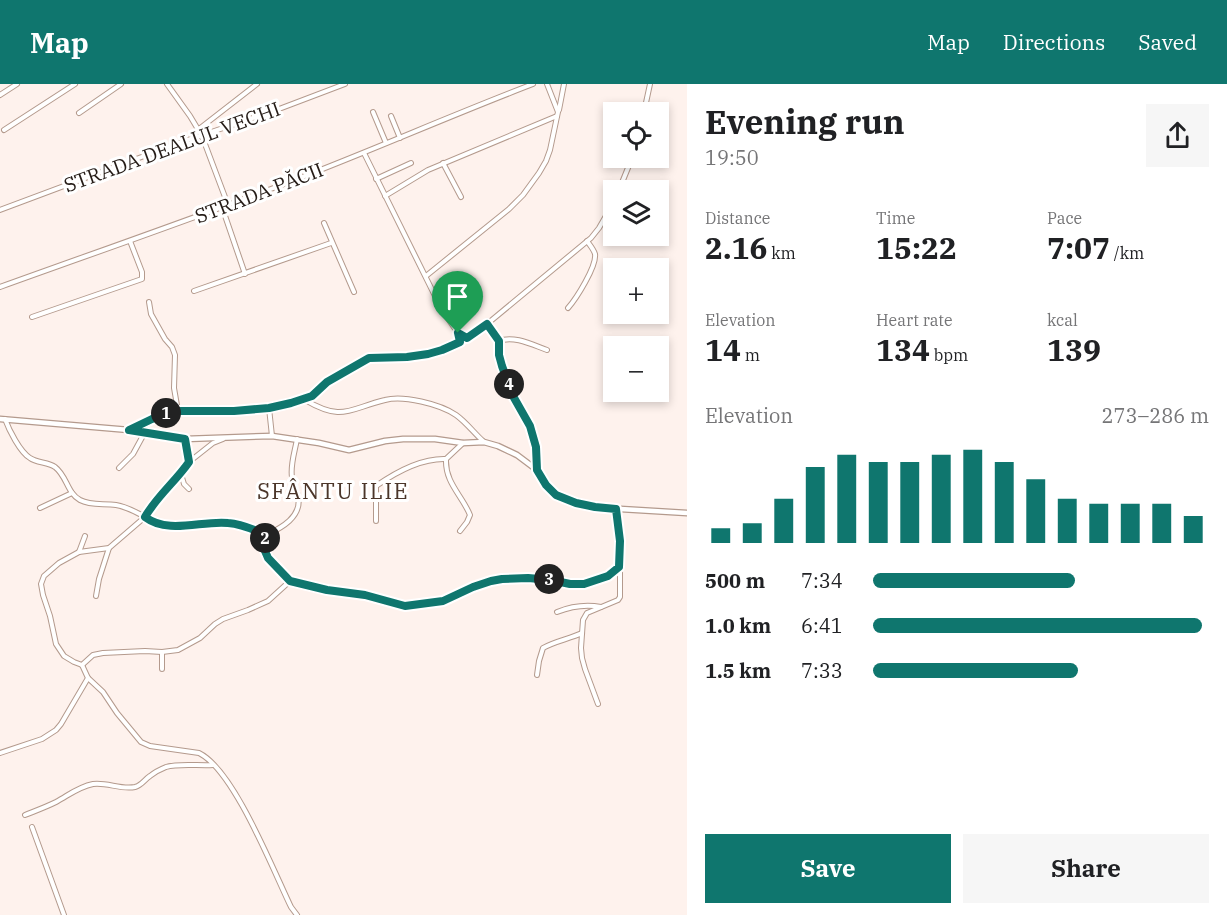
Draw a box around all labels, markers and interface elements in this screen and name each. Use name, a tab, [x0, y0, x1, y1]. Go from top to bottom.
text: Map	[30, 24, 89, 61]
text: Map	[927, 28, 970, 56]
text: Directions	[1003, 28, 1105, 56]
text: Saved	[1138, 28, 1197, 56]
street label: STRADA DEALUL VECHI	[60, 95, 284, 198]
text: Evening run	[705, 100, 905, 143]
map controls	[603, 102, 669, 402]
button: locate	[603, 102, 669, 168]
button: share	[1146, 104, 1209, 167]
text: 19:50	[705, 144, 759, 171]
street label: STRADA PĂCII	[191, 156, 327, 229]
button: layers	[603, 180, 669, 246]
text: Distance	[705, 208, 770, 228]
text: Time	[876, 208, 915, 228]
text: Pace	[1047, 208, 1082, 228]
text: 2.16	[705, 228, 767, 267]
text: 15:22	[876, 228, 957, 267]
text: 7:07	[1047, 228, 1110, 267]
text: km	[767, 243, 796, 263]
text: /km	[1110, 243, 1144, 263]
button: +	[603, 258, 669, 324]
pin	[432, 271, 483, 333]
icon: arrive	[441, 280, 474, 313]
text: Elevation	[705, 310, 775, 330]
text: Heart rate	[876, 310, 953, 330]
text: kcal	[1047, 310, 1078, 330]
text: 14	[705, 330, 741, 369]
text: 134	[876, 330, 930, 369]
text: 139	[1047, 330, 1101, 369]
button: −	[603, 336, 669, 402]
text: m	[741, 345, 760, 365]
text: bpm	[930, 345, 968, 365]
pin: 4	[494, 369, 524, 399]
text: 4	[504, 374, 514, 394]
pin: 1	[151, 398, 181, 428]
text: Elevation	[705, 402, 793, 429]
text: 273–286 m	[1102, 402, 1209, 429]
text: 1	[161, 403, 171, 423]
district label: SFÂNTU ILIE	[257, 476, 409, 505]
pin: 2	[250, 523, 280, 553]
text: 2	[260, 528, 270, 548]
pin: 3	[534, 564, 564, 594]
text: 500 m	[705, 567, 765, 594]
text: 7:34	[801, 567, 843, 594]
text: 3	[544, 569, 554, 589]
text: 1.0 km	[705, 612, 771, 639]
text: 6:41	[801, 612, 843, 639]
text: 1.5 km	[705, 657, 771, 684]
text: 7:33	[801, 657, 843, 684]
button: Save	[705, 834, 951, 903]
button: Share	[963, 834, 1209, 903]

